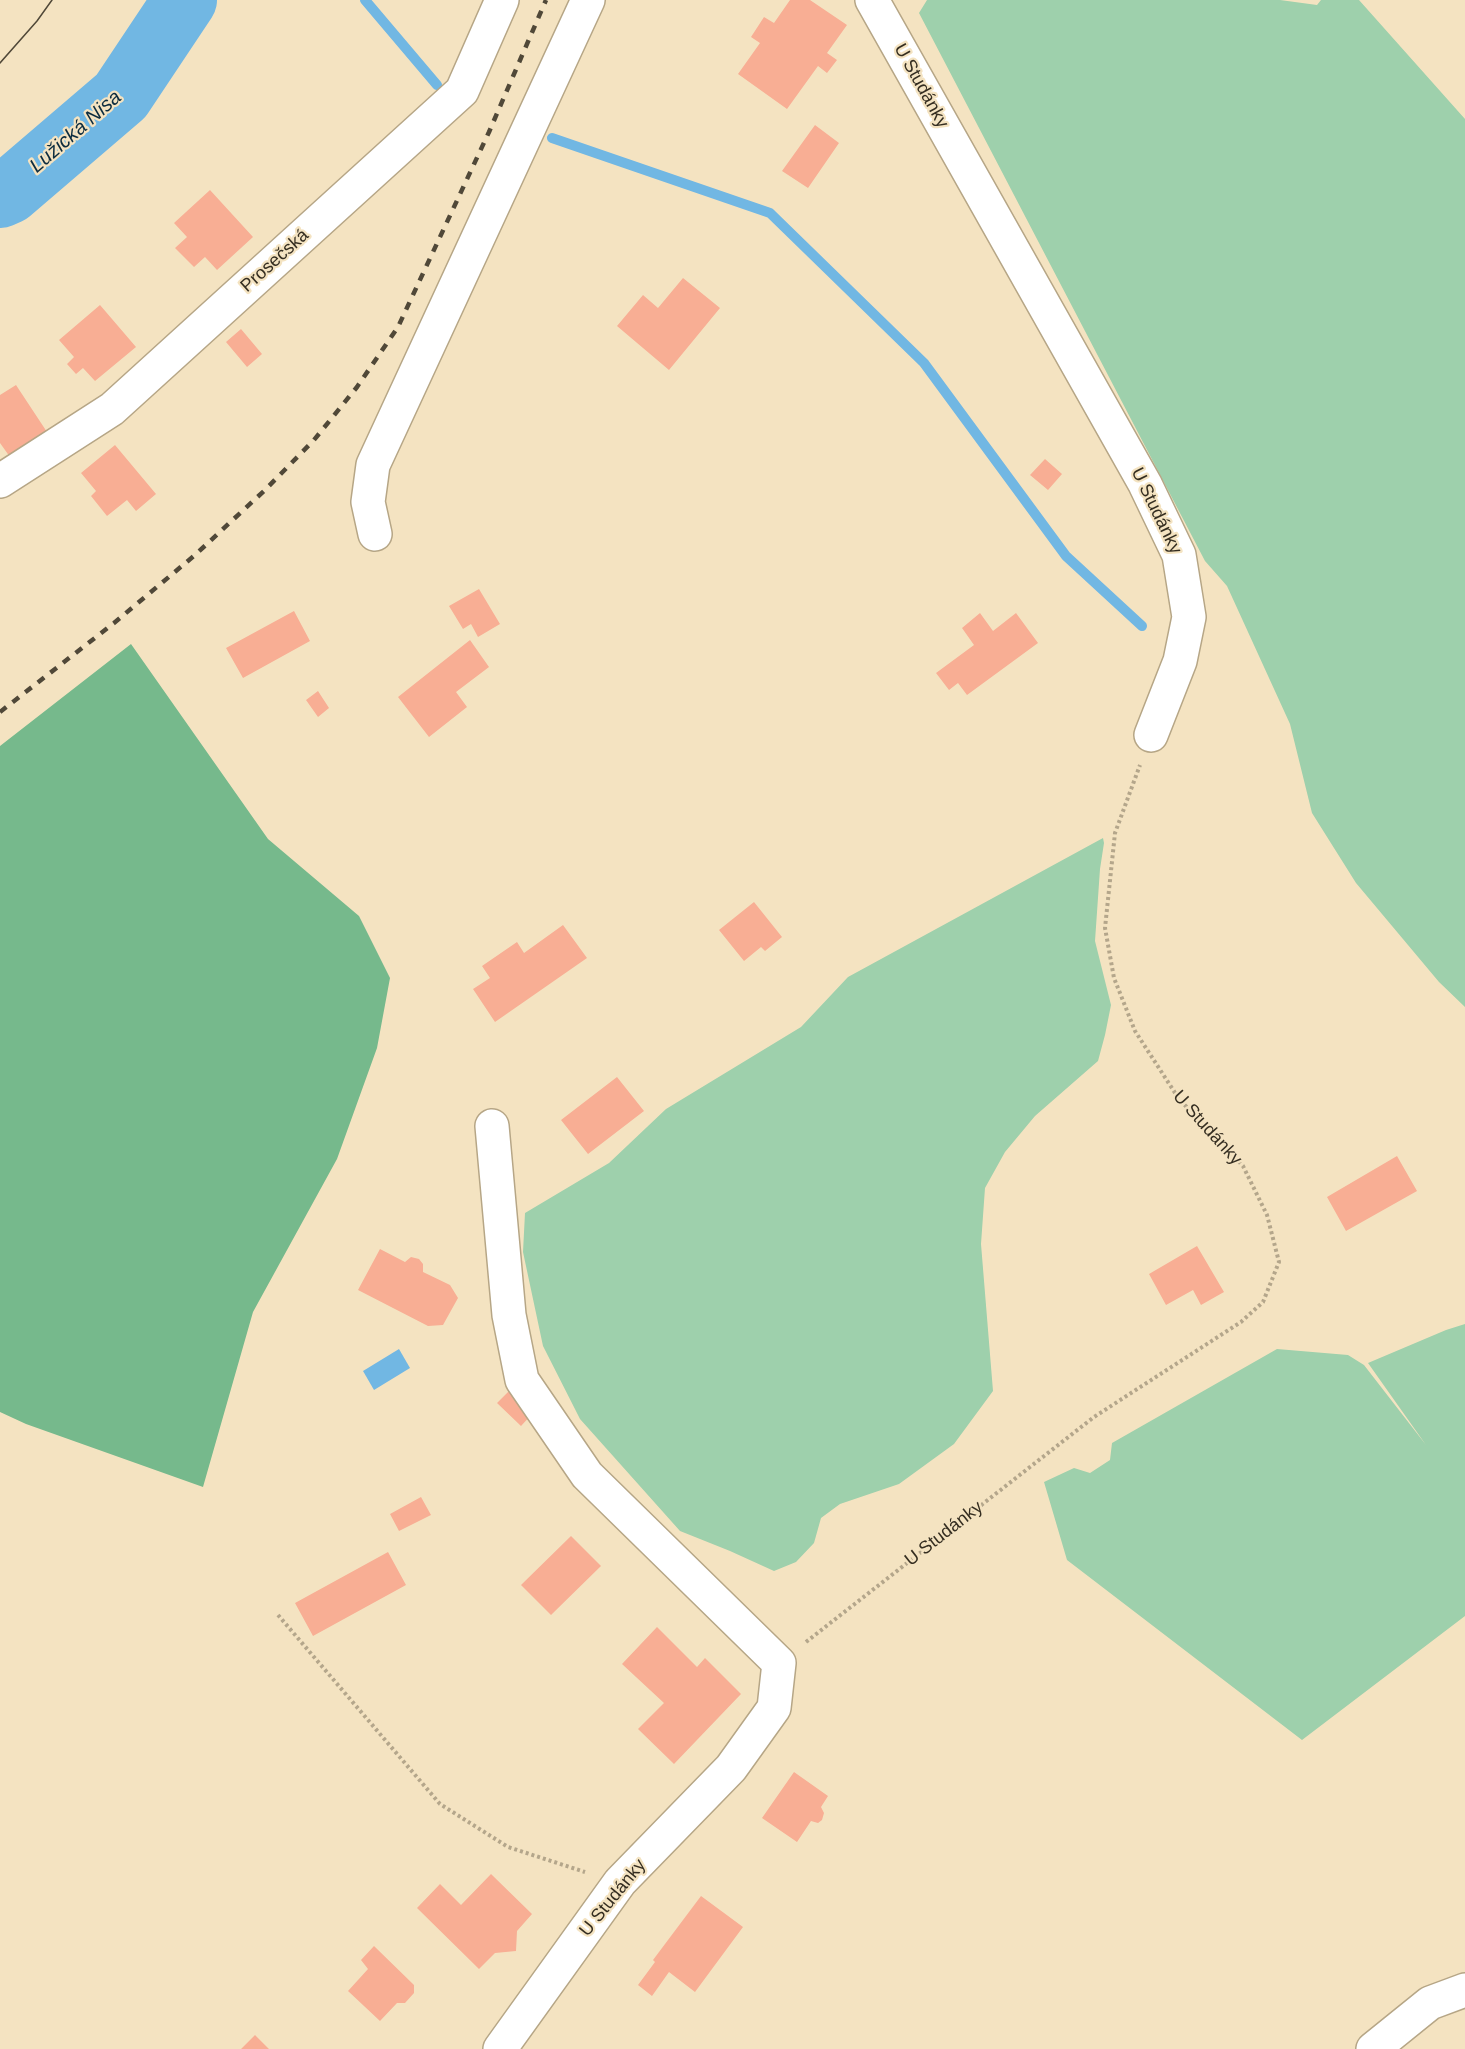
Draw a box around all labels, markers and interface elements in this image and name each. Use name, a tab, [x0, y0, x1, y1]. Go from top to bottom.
street label: U Studánky	[889, 40, 953, 132]
water label: Lužická Nisa	[25, 86, 127, 178]
street label: Prosečská	[237, 225, 313, 297]
street label: U Studánky	[1126, 464, 1186, 558]
street label: U Studánky	[1168, 1086, 1246, 1170]
street label: U Studánky	[901, 1497, 987, 1571]
street label: U Studánky	[575, 1855, 651, 1941]

